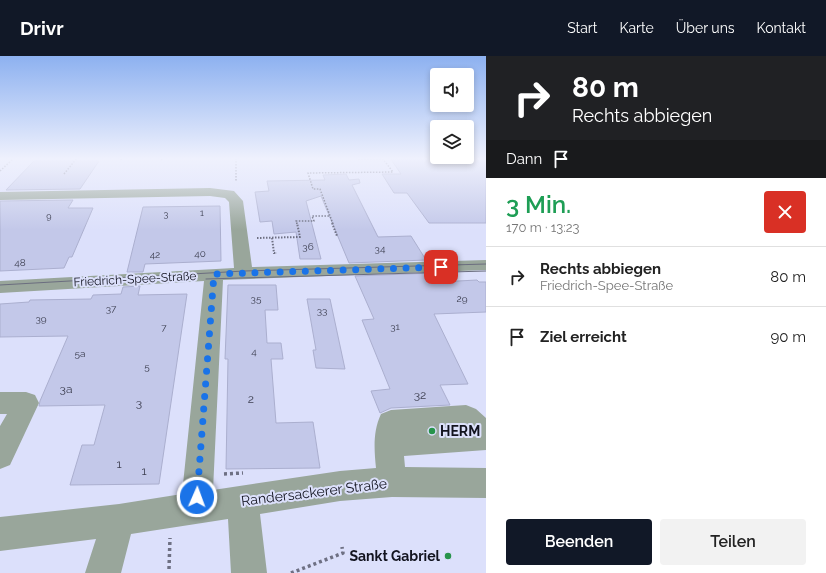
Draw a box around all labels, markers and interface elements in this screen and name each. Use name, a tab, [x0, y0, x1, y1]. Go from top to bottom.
text: Drivr	[20, 17, 64, 39]
text: Start	[567, 20, 597, 36]
text: Karte	[619, 20, 654, 36]
text: Über uns	[676, 20, 735, 36]
text: Kontakt	[757, 20, 806, 36]
map controls	[430, 68, 474, 164]
button: sound	[430, 68, 474, 112]
text: 80 m	[572, 71, 639, 104]
icon: right	[506, 72, 558, 124]
text: Rechts abbiegen	[572, 105, 712, 126]
button: layers	[430, 120, 474, 164]
icon: arrive	[550, 148, 572, 170]
text: Dann	[506, 150, 542, 168]
text: 3 Min.	[506, 190, 571, 219]
button: close	[764, 191, 806, 233]
house number: 1	[200, 208, 204, 218]
house number: 3	[164, 209, 169, 219]
house number: 9	[46, 211, 52, 221]
text: 170 m · 13:23	[506, 220, 579, 235]
house number: 36	[302, 241, 314, 252]
house number: 34	[375, 243, 386, 254]
house number: 40	[194, 248, 206, 259]
house number: 42	[150, 249, 160, 260]
pin	[424, 250, 458, 284]
icon: arrive	[430, 256, 452, 278]
house number: 48	[14, 257, 26, 268]
text: Rechts abbiegen	[540, 260, 661, 278]
icon: right	[506, 266, 528, 288]
text: 80 m	[770, 268, 806, 286]
street label: Friedrich-Spee-Straße	[73, 269, 197, 289]
text: Friedrich-Spee-Straße	[540, 278, 673, 293]
house number: 35	[251, 293, 262, 304]
house number: 29	[456, 293, 468, 304]
house number: 37	[106, 303, 117, 314]
house number: 33	[317, 305, 327, 316]
house number: 39	[35, 313, 47, 324]
house number: 31	[390, 321, 401, 332]
house number: 7	[161, 322, 167, 333]
icon: arrive	[506, 326, 528, 348]
text: Ziel erreicht	[540, 328, 627, 346]
text: 90 m	[770, 328, 806, 346]
house number: 4	[251, 346, 257, 357]
house number: 5a	[75, 348, 85, 359]
house number: 5	[144, 361, 150, 372]
house number: 3a	[60, 382, 72, 396]
house number: 32	[414, 388, 426, 402]
house number: 2	[248, 392, 254, 406]
house number: 3	[136, 396, 142, 410]
place label: HERM	[440, 423, 480, 439]
marker: HERM	[427, 426, 437, 436]
house number: 1	[116, 457, 122, 471]
house number: 1	[141, 464, 147, 478]
street label: Randersackerer Straße	[240, 475, 388, 509]
position arrow	[176, 476, 218, 518]
button: Beenden	[506, 519, 652, 565]
button: Teilen	[660, 519, 806, 565]
place label: Sankt Gabriel	[350, 548, 441, 564]
marker: Sankt Gabriel	[443, 551, 453, 561]

